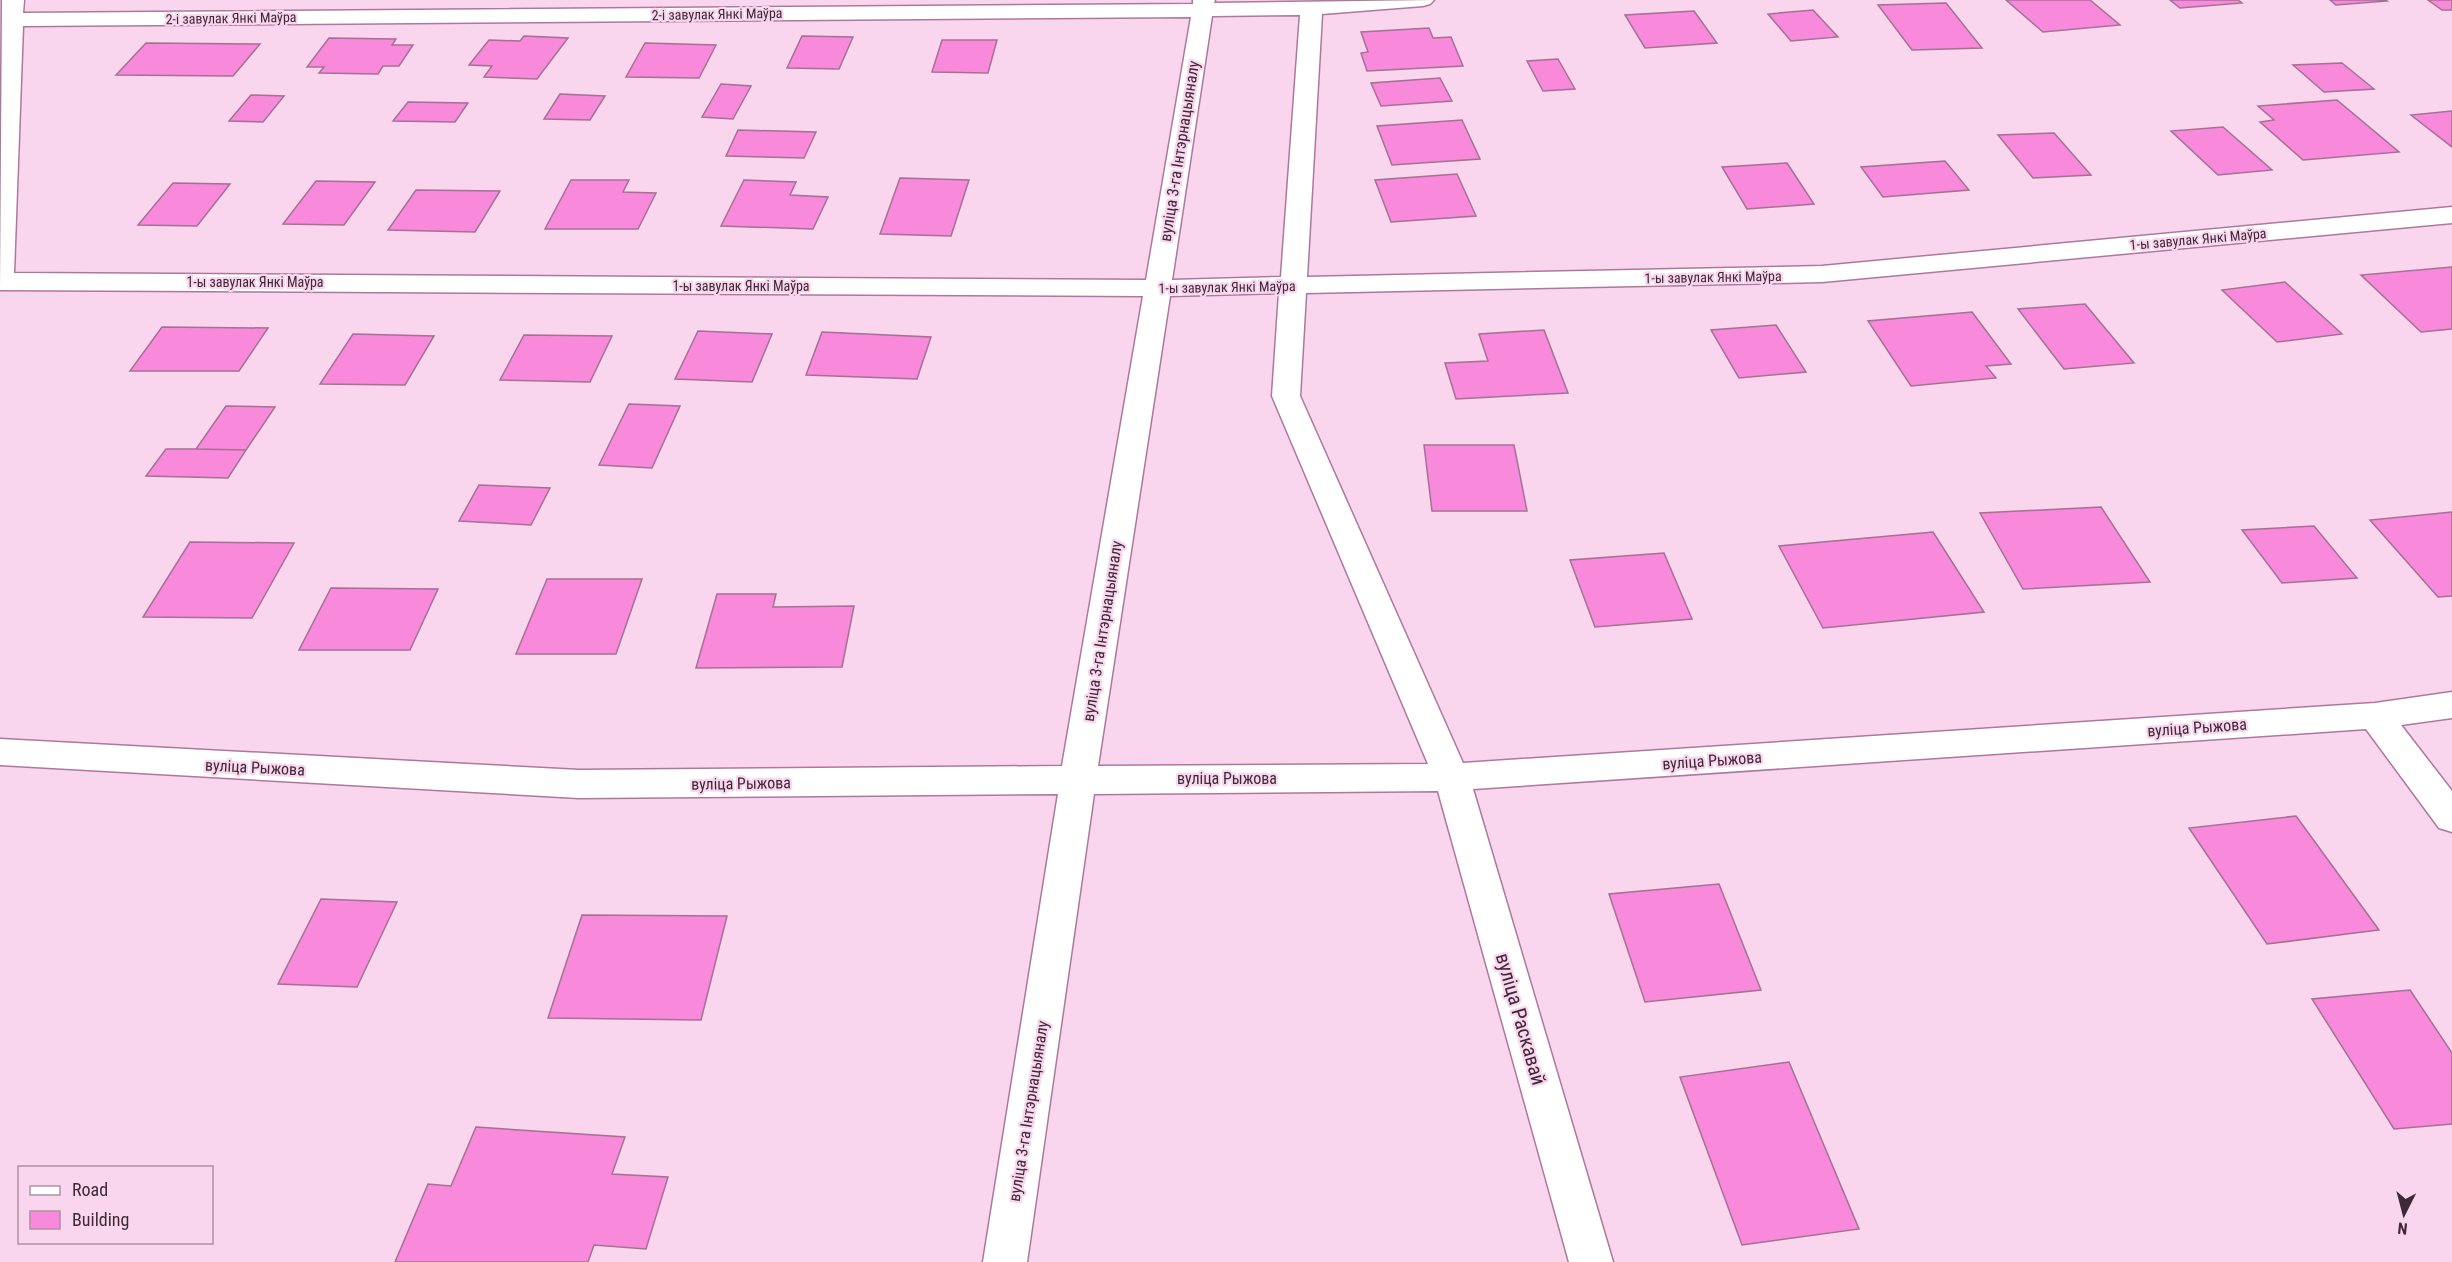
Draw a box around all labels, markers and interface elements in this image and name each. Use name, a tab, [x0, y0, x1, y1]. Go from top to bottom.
street label: 2-і завулак Янкі Маўра	[651, 5, 783, 23]
street label: 2-і завулак Янкі Маўра	[165, 9, 297, 27]
street label: вуліца 3-га Інтэрнацыяналу	[1156, 59, 1203, 243]
street label: 1-ы завулак Янкі Маўра	[2129, 225, 2267, 253]
street label: 1-ы завулак Янкі Маўра	[1644, 268, 1782, 286]
street label: 1-ы завулак Янкі Маўра	[186, 274, 324, 290]
street label: 1-ы завулак Янкі Маўра	[672, 278, 810, 294]
street label: 1-ы завулак Янкі Маўра	[1158, 278, 1296, 296]
street label: вуліца 3-га Інтэрнацыяналу	[1079, 539, 1126, 723]
street label: вуліца Рыжова	[2147, 715, 2247, 740]
street label: вуліца Рыжова	[1662, 748, 1762, 773]
street label: вуліца Рыжова	[205, 755, 305, 780]
street label: вуліца Рыжова	[1177, 769, 1277, 788]
street label: вуліца Рыжова	[691, 773, 791, 794]
street label: вуліца Раскавай	[1491, 950, 1551, 1088]
street label: вуліца 3-га Інтэрнацыяналу	[1005, 1019, 1052, 1203]
legend	[18, 1166, 213, 1244]
text: Road	[72, 1179, 108, 1200]
north arrow	[2374, 1184, 2434, 1244]
text: Building	[72, 1209, 129, 1230]
text: N	[2397, 1218, 2408, 1238]

